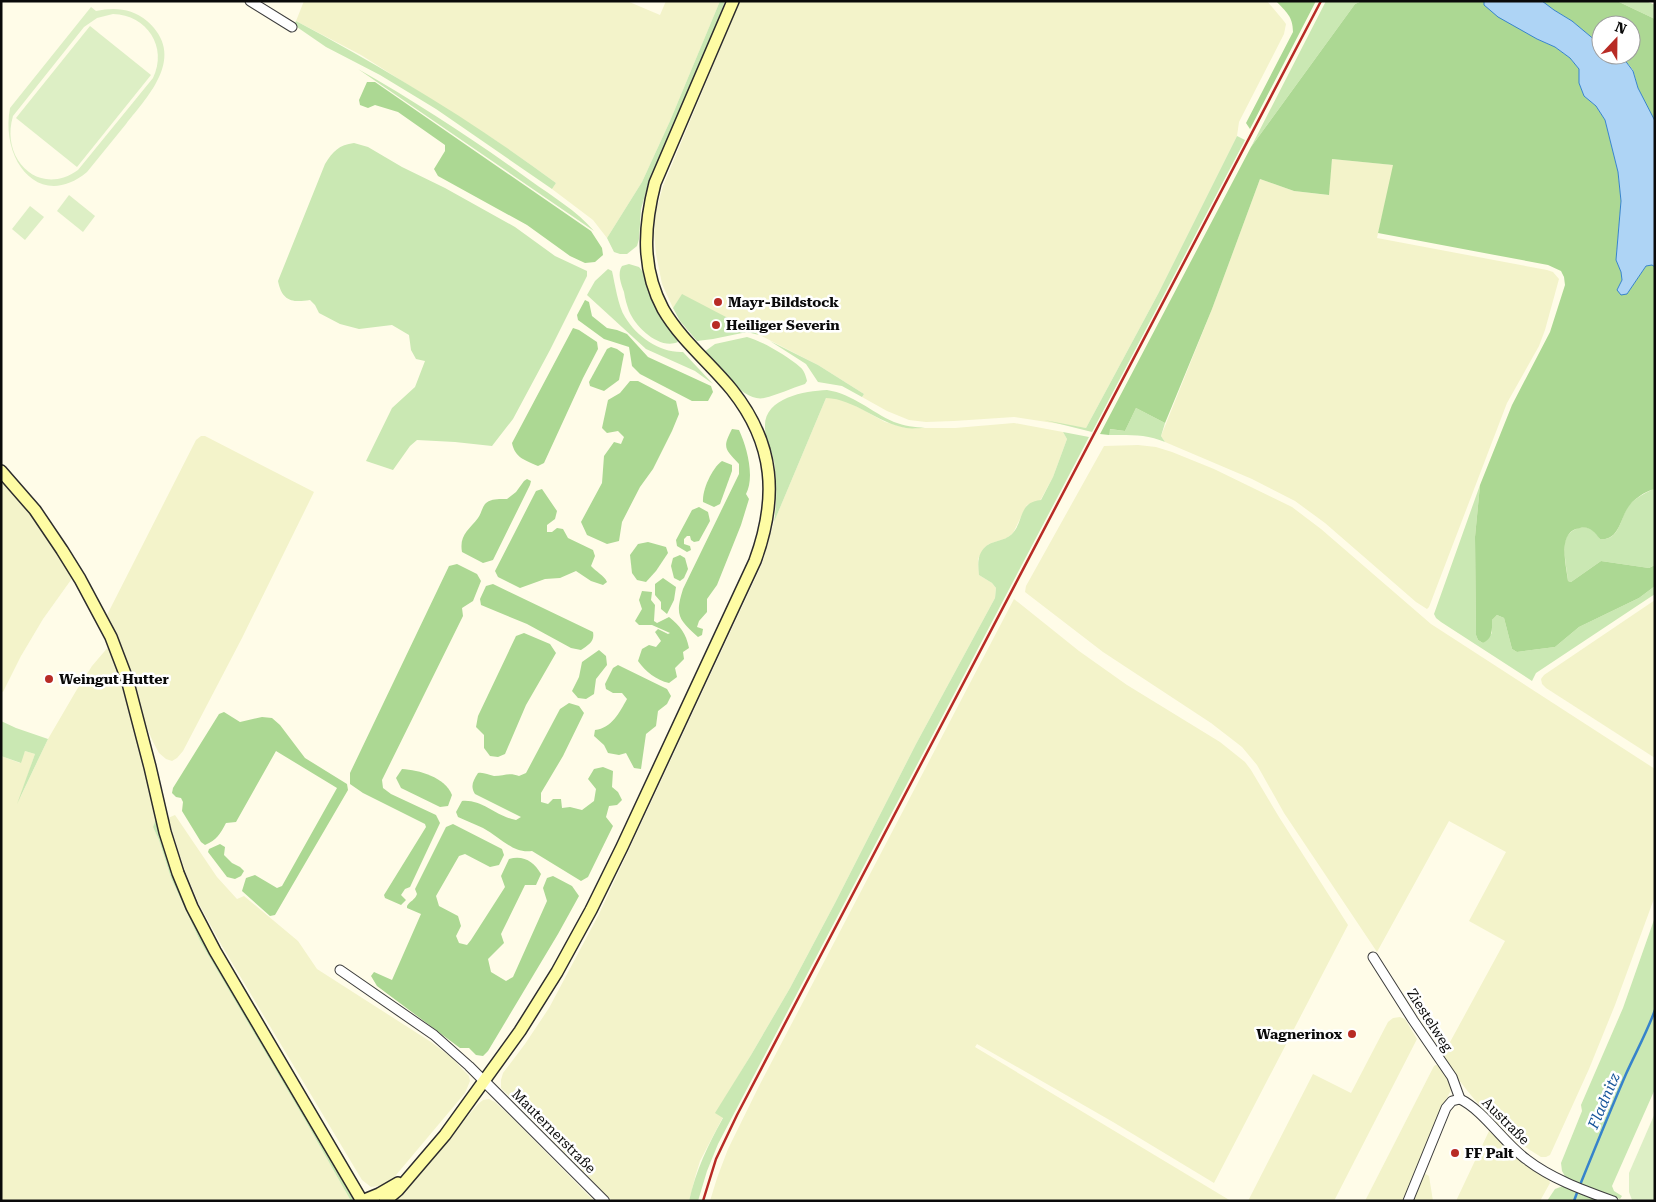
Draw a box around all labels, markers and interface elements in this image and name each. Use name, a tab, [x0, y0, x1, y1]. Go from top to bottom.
north arrow	[1591, 15, 1641, 65]
text: N	[1613, 19, 1629, 37]
place label: Mayr-Bildstock	[728, 294, 839, 310]
marker: Mayr-Bildstock	[712, 296, 724, 308]
place label: Heiliger Severin	[726, 317, 840, 333]
marker: Heiliger Severin	[710, 319, 722, 331]
place label: Weingut Hutter	[59, 671, 170, 687]
marker: Weingut Hutter	[43, 673, 55, 685]
street label: Ziestelweg	[1404, 986, 1456, 1054]
place label: Wagnerinox	[1256, 1026, 1343, 1042]
marker: Wagnerinox	[1346, 1028, 1358, 1040]
water label: Fladnitz	[1584, 1070, 1624, 1133]
street label: Mauternerstraße	[509, 1086, 599, 1176]
street label: Austraße	[1479, 1094, 1533, 1148]
place label: FF Palt	[1465, 1145, 1514, 1161]
marker: FF Palt	[1449, 1147, 1461, 1159]

